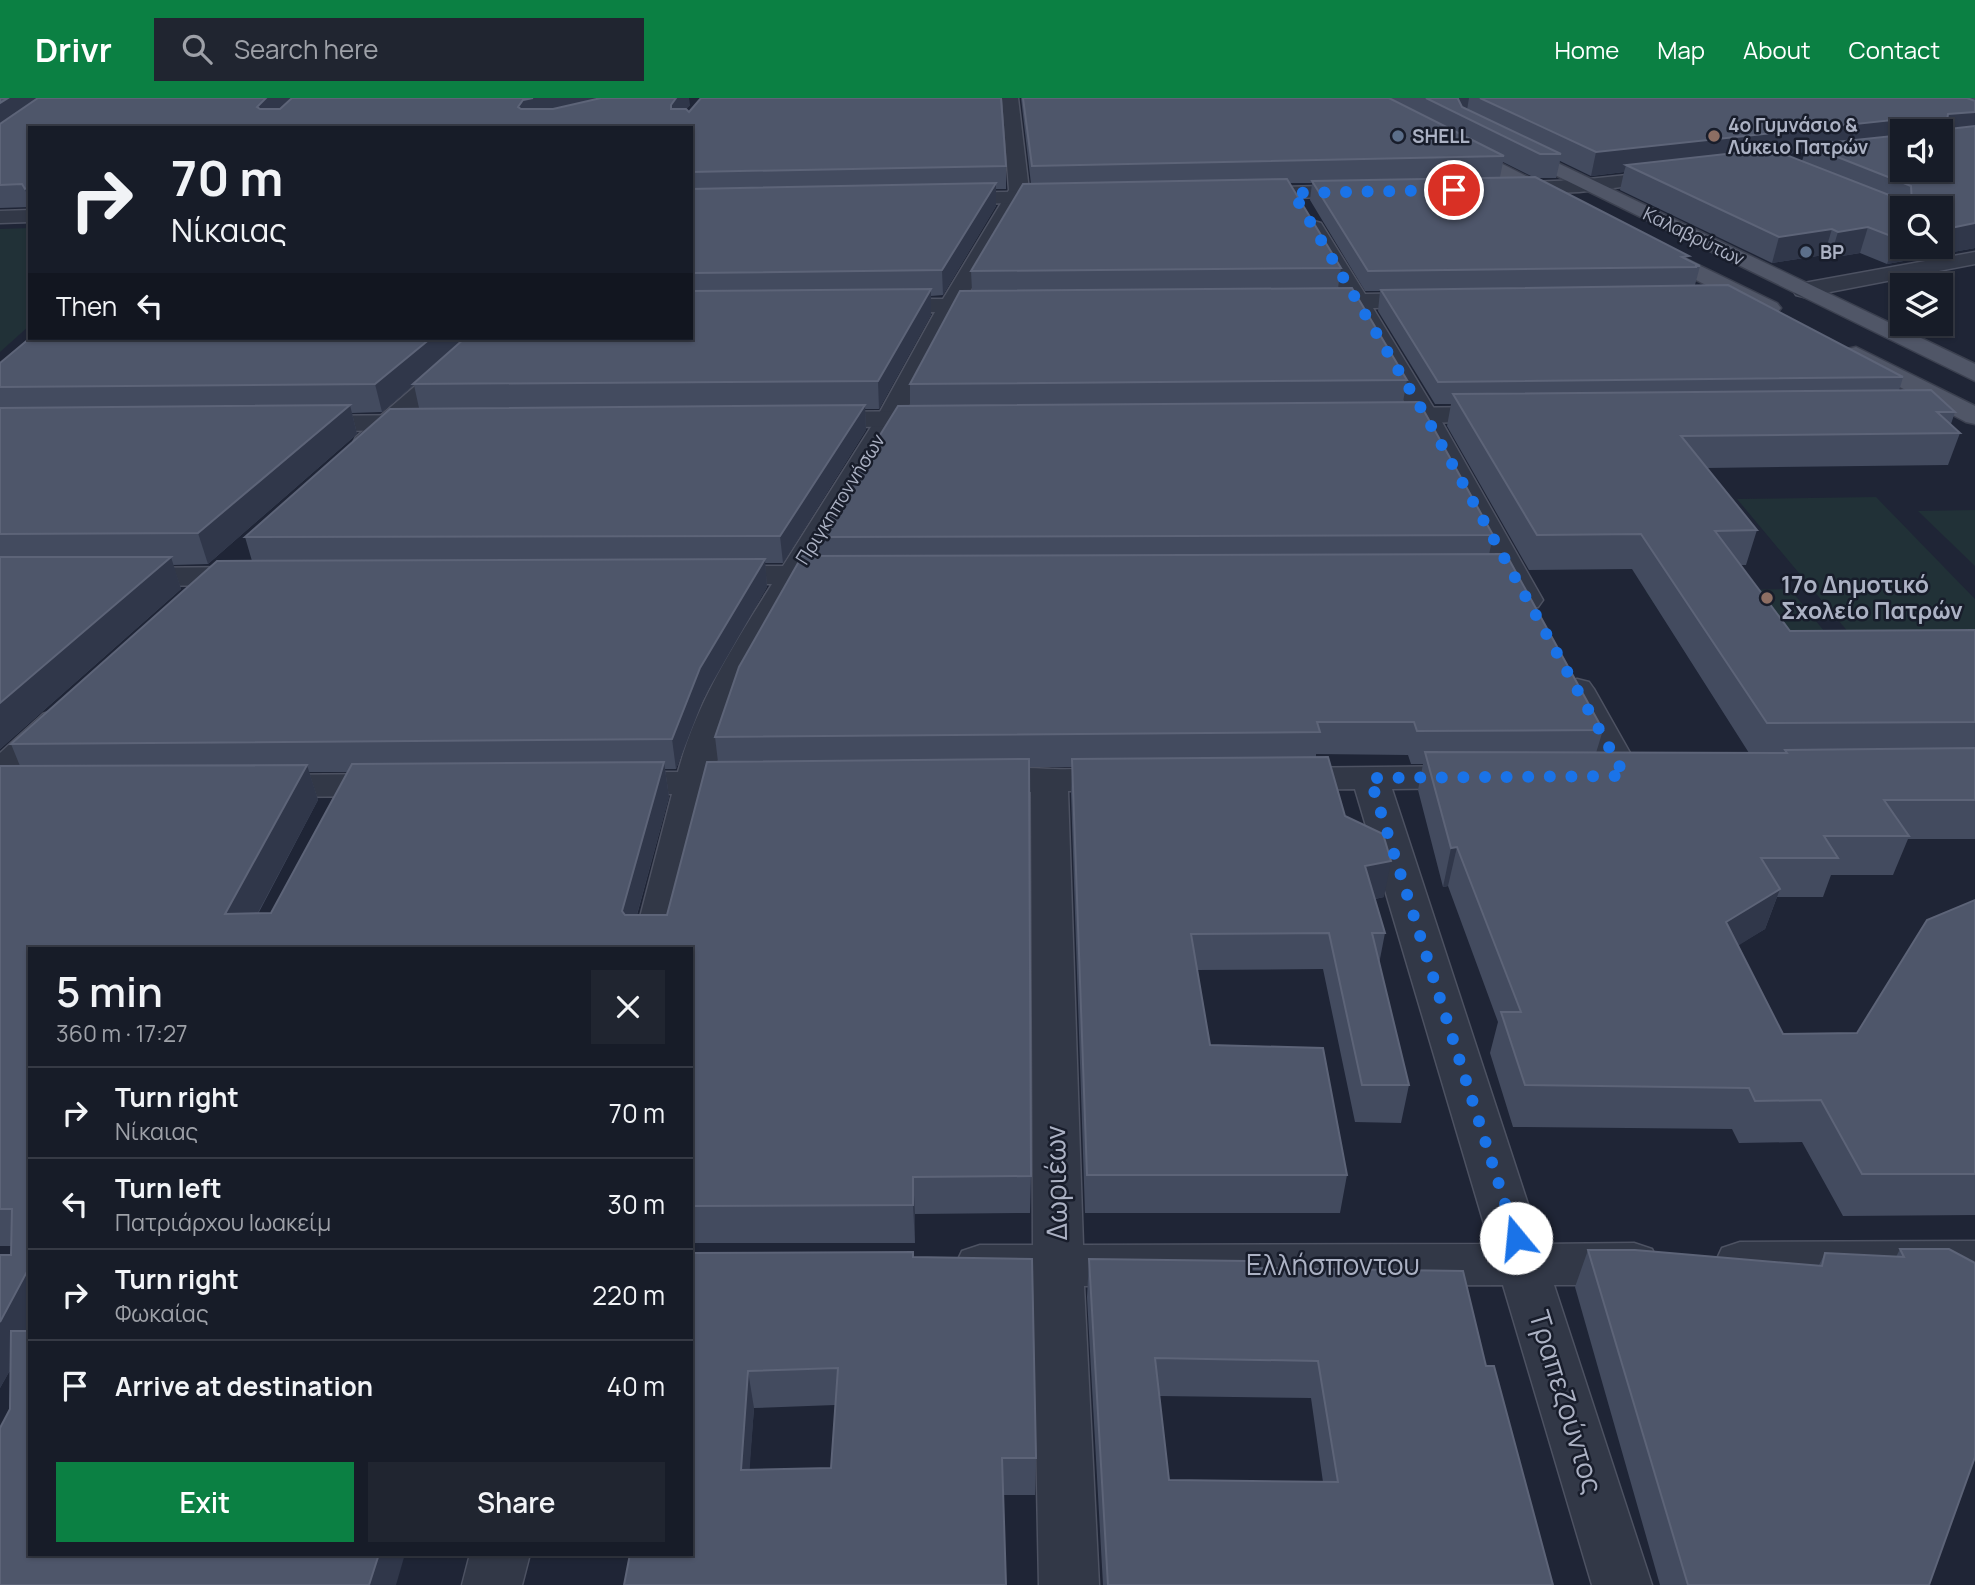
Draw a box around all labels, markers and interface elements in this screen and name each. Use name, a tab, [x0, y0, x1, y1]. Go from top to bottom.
search box	[154, 18, 644, 81]
text: Drivr	[35, 27, 112, 72]
icon: search	[178, 30, 216, 68]
text: Search here	[234, 31, 378, 67]
text: Home	[1554, 33, 1619, 66]
text: Map	[1657, 33, 1705, 66]
text: About	[1743, 33, 1811, 66]
text: Contact	[1849, 33, 1940, 66]
place label: 4ο Γυμνάσιο & Λύκειο Πατρών	[1728, 112, 1869, 160]
map controls	[1890, 119, 1953, 336]
button: sound	[1890, 119, 1953, 182]
place label: SHELL	[1412, 123, 1470, 149]
marker: SHELL	[1390, 128, 1406, 144]
marker: 4ο Γυμνάσιο & Λύκειο Πατρών	[1706, 128, 1722, 144]
text: 70 m	[171, 144, 283, 211]
icon: right	[56, 154, 147, 245]
pin	[1424, 160, 1484, 220]
icon: arrive	[1435, 171, 1473, 209]
button: search	[1890, 196, 1953, 259]
street label: Καλαβρύτων	[1639, 200, 1749, 272]
text: Νίκαιας	[171, 208, 287, 252]
place label: BP	[1820, 239, 1844, 265]
marker: BP	[1798, 244, 1814, 260]
button: layers	[1890, 273, 1953, 336]
icon: left	[131, 287, 169, 325]
text: Then	[56, 288, 117, 324]
street label: Πριγκηποννήσων	[789, 428, 891, 569]
place label: 17ο Δημοτικό Σχολείο Πατρών	[1781, 568, 1963, 626]
marker: 17ο Δημοτικό Σχολείο Πατρών	[1759, 590, 1775, 606]
text: 5 min	[56, 962, 163, 1020]
button: close	[591, 970, 665, 1044]
text: 360 m · 17:27	[56, 1017, 188, 1049]
text: Turn right	[115, 1079, 239, 1115]
icon: right	[56, 1094, 94, 1132]
text: 70 m	[609, 1095, 665, 1131]
text: Νίκαιας	[115, 1115, 198, 1147]
street label: Δωριέων	[1035, 1125, 1075, 1241]
text: Turn left	[115, 1170, 222, 1206]
icon: left	[56, 1185, 94, 1223]
text: 30 m	[608, 1186, 665, 1222]
position arrow	[1479, 1201, 1553, 1275]
text: Πατριάρχου Ιωακείμ	[115, 1206, 331, 1238]
street label: Ελλήσποντου	[1246, 1245, 1420, 1283]
text: Turn right	[115, 1261, 239, 1297]
icon: right	[56, 1276, 94, 1314]
text: 220 m	[592, 1277, 665, 1313]
text: Φωκαίας	[115, 1297, 209, 1329]
street label: Τραπεζούντος	[1521, 1305, 1613, 1498]
icon: arrive	[56, 1367, 94, 1405]
text: Arrive at destination	[115, 1368, 373, 1404]
text: 40 m	[607, 1368, 665, 1404]
button: Exit	[56, 1462, 354, 1542]
button: Share	[368, 1462, 665, 1542]

